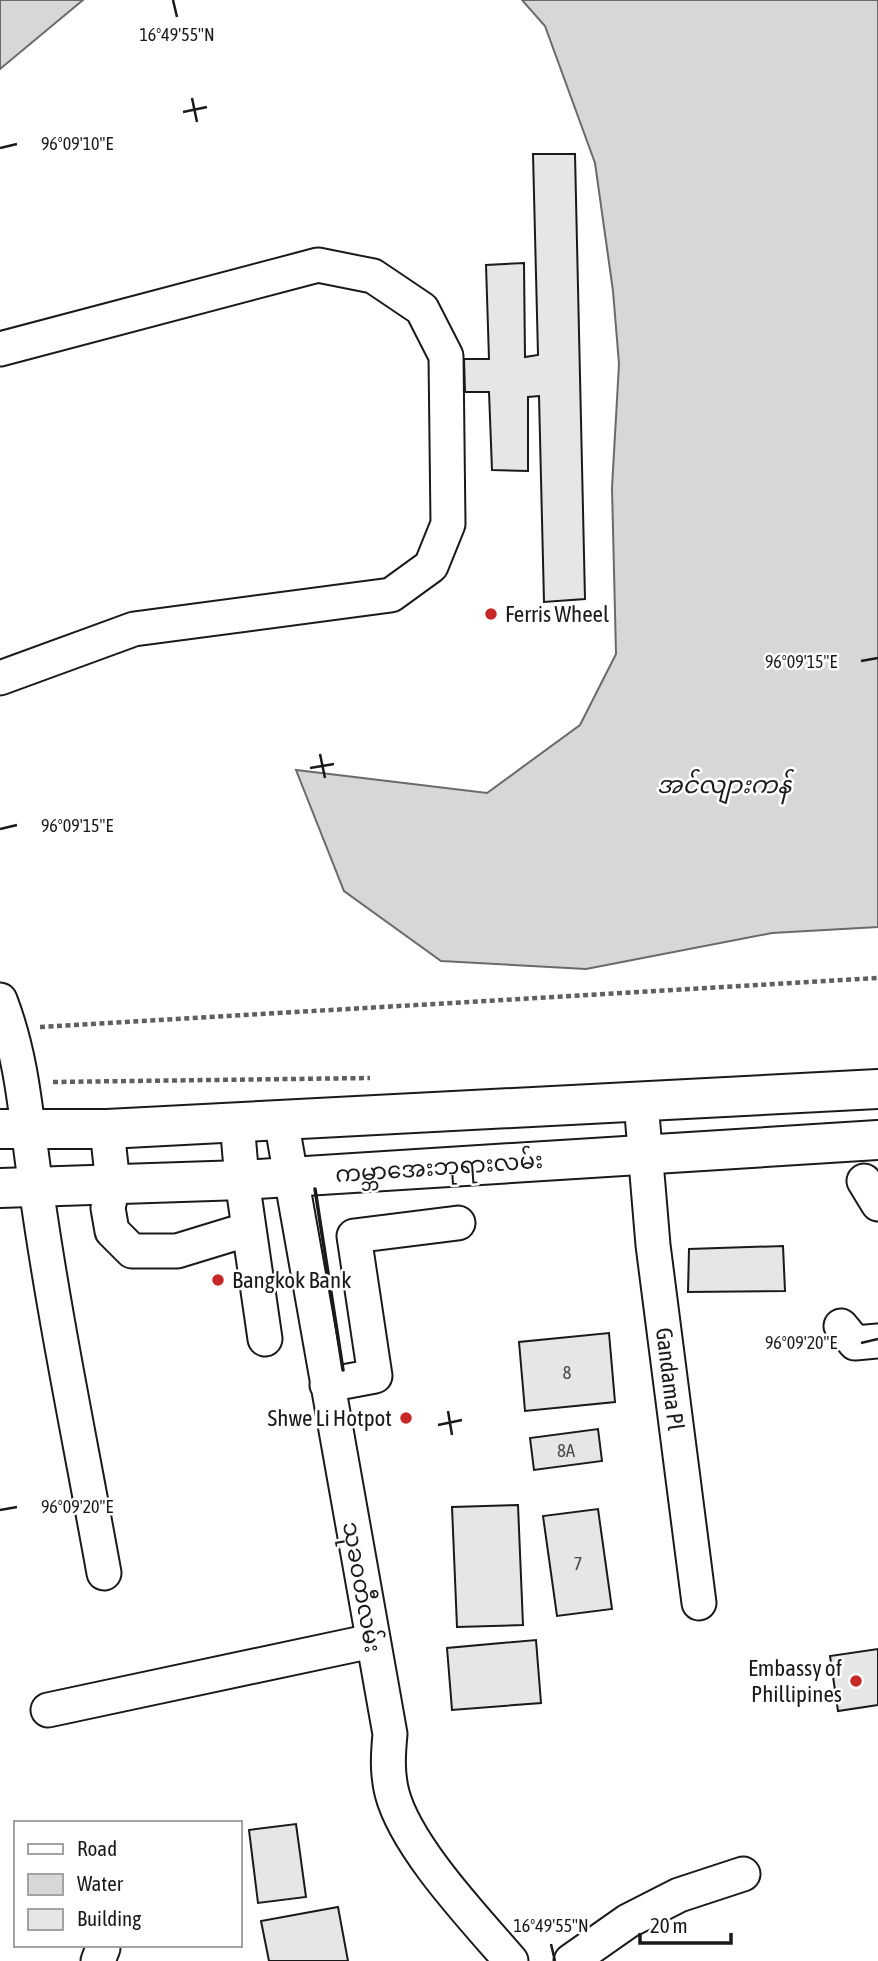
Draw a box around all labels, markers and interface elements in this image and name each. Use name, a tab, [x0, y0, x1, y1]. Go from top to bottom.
text: 16°49'55"N	[139, 24, 215, 45]
text: 96°09'10"E	[41, 133, 113, 154]
place label: Ferris Wheel	[505, 601, 609, 627]
marker: Ferris Wheel	[483, 606, 499, 622]
text: 96°09'15"E	[765, 651, 837, 672]
water label: အင်လျားကန်	[657, 768, 794, 805]
text: 96°09'15"E	[41, 815, 113, 836]
street label: ကမ္ဘာအေးဘုရားလမ်း	[334, 1144, 544, 1193]
place label: Bangkok Bank	[232, 1267, 351, 1293]
marker: Bangkok Bank	[210, 1272, 226, 1288]
street label: Gandama Pl	[651, 1326, 689, 1432]
text: 96°09'20"E	[765, 1332, 837, 1353]
house number: 8	[563, 1361, 572, 1383]
place label: Shwe Li Hotpot	[268, 1405, 392, 1431]
marker: Shwe Li Hotpot	[398, 1410, 414, 1426]
house number: 8A	[557, 1439, 576, 1461]
text: 96°09'20"E	[41, 1496, 113, 1517]
street label: သုခဝတီလမ်း	[332, 1519, 389, 1655]
house number: 7	[574, 1552, 582, 1574]
place label: Embassy of Phillipines	[748, 1655, 842, 1707]
marker: Embassy of Phillipines	[848, 1673, 864, 1689]
legend	[14, 1821, 242, 1947]
text: Road	[77, 1836, 117, 1860]
text: Water	[77, 1871, 124, 1895]
scale bar	[640, 1902, 731, 1946]
text: Building	[77, 1906, 141, 1930]
text: 20 m	[650, 1913, 688, 1937]
text: 16°49'55"N	[513, 1915, 589, 1936]

